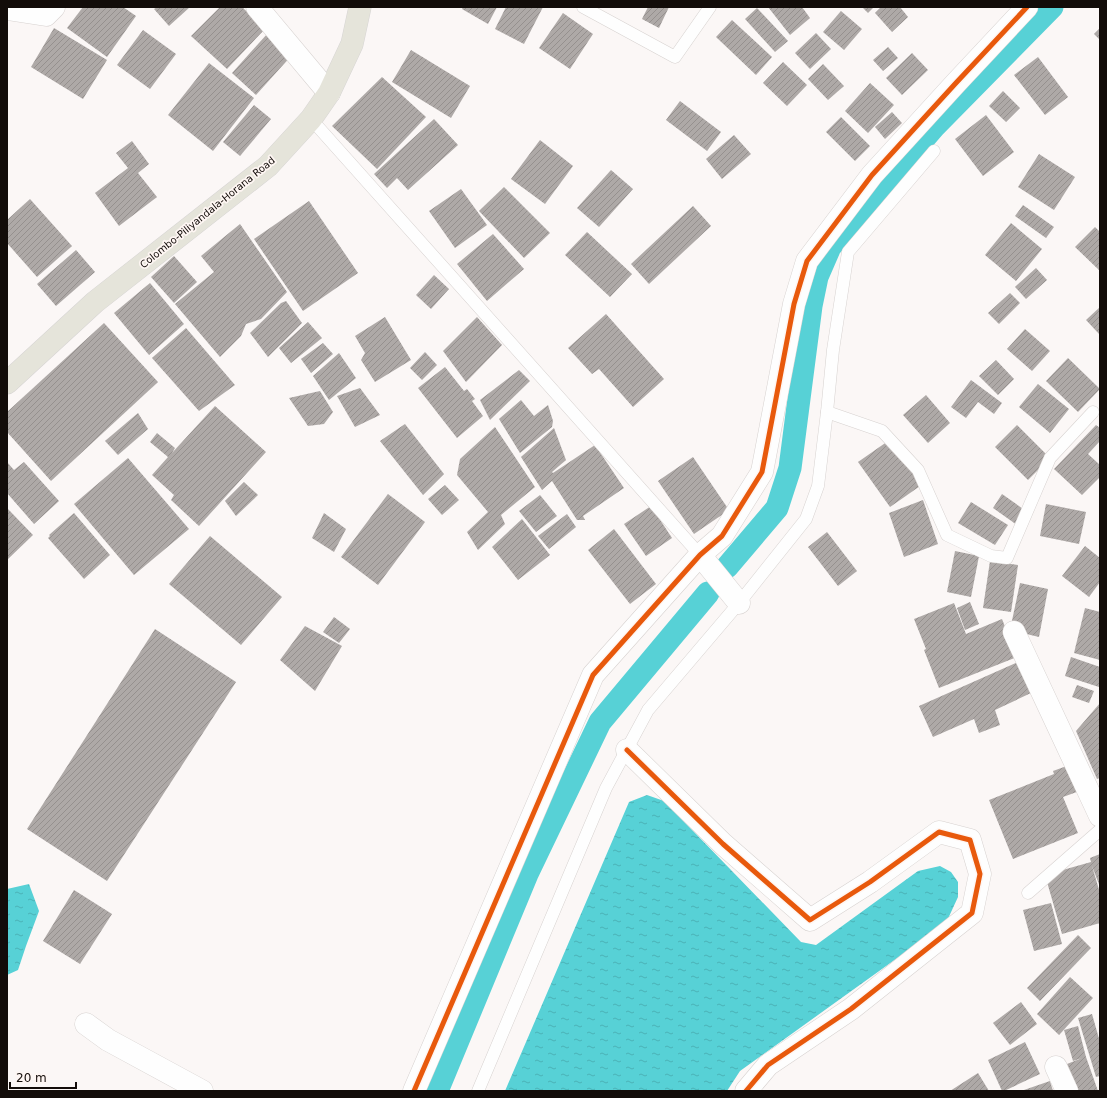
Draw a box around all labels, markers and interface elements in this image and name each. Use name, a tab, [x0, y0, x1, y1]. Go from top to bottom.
street label: Colombo-Piliyandala-Horana Road	[138, 155, 277, 270]
scale bar	[10, 1064, 76, 1090]
text: 20 m	[16, 1071, 47, 1085]

